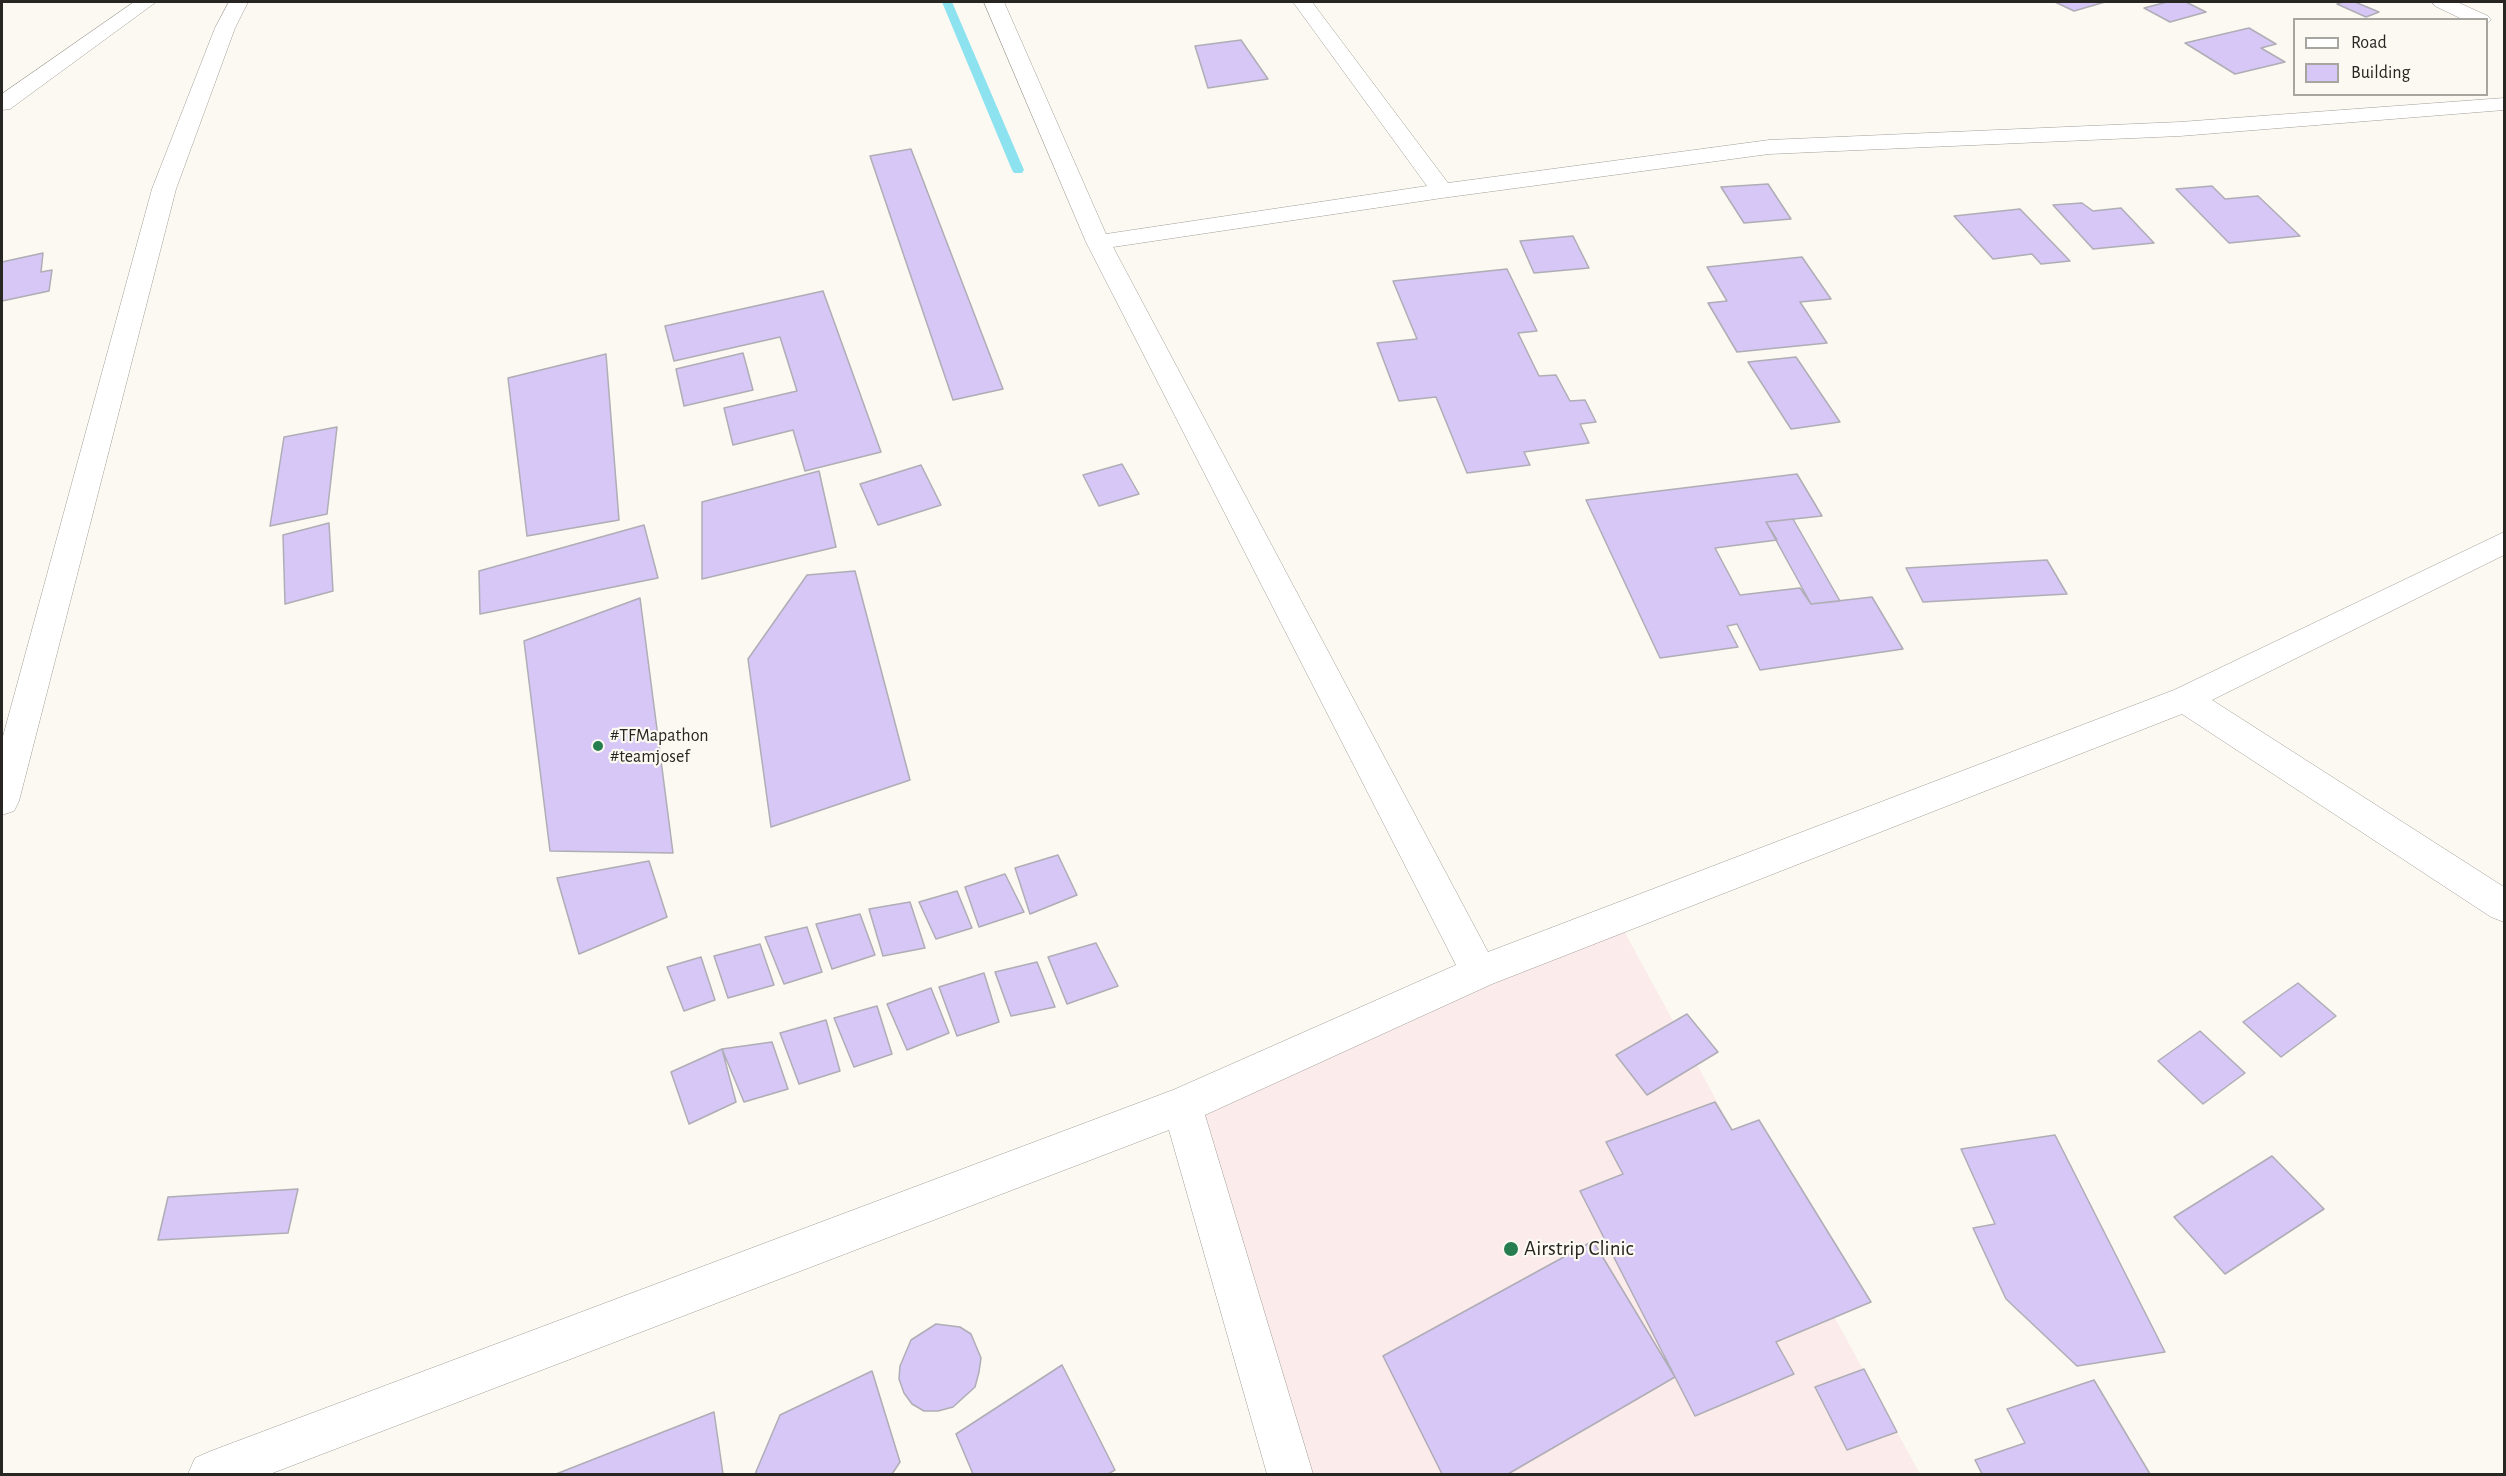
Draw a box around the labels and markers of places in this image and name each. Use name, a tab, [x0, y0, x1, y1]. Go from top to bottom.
place label: #TFMapathon #teamjosef	[610, 725, 709, 768]
marker: #TFMapathon #teamjosef	[591, 739, 605, 753]
place label: Airstrip Clinic	[1524, 1236, 1634, 1262]
marker: Airstrip Clinic	[1502, 1240, 1520, 1258]

